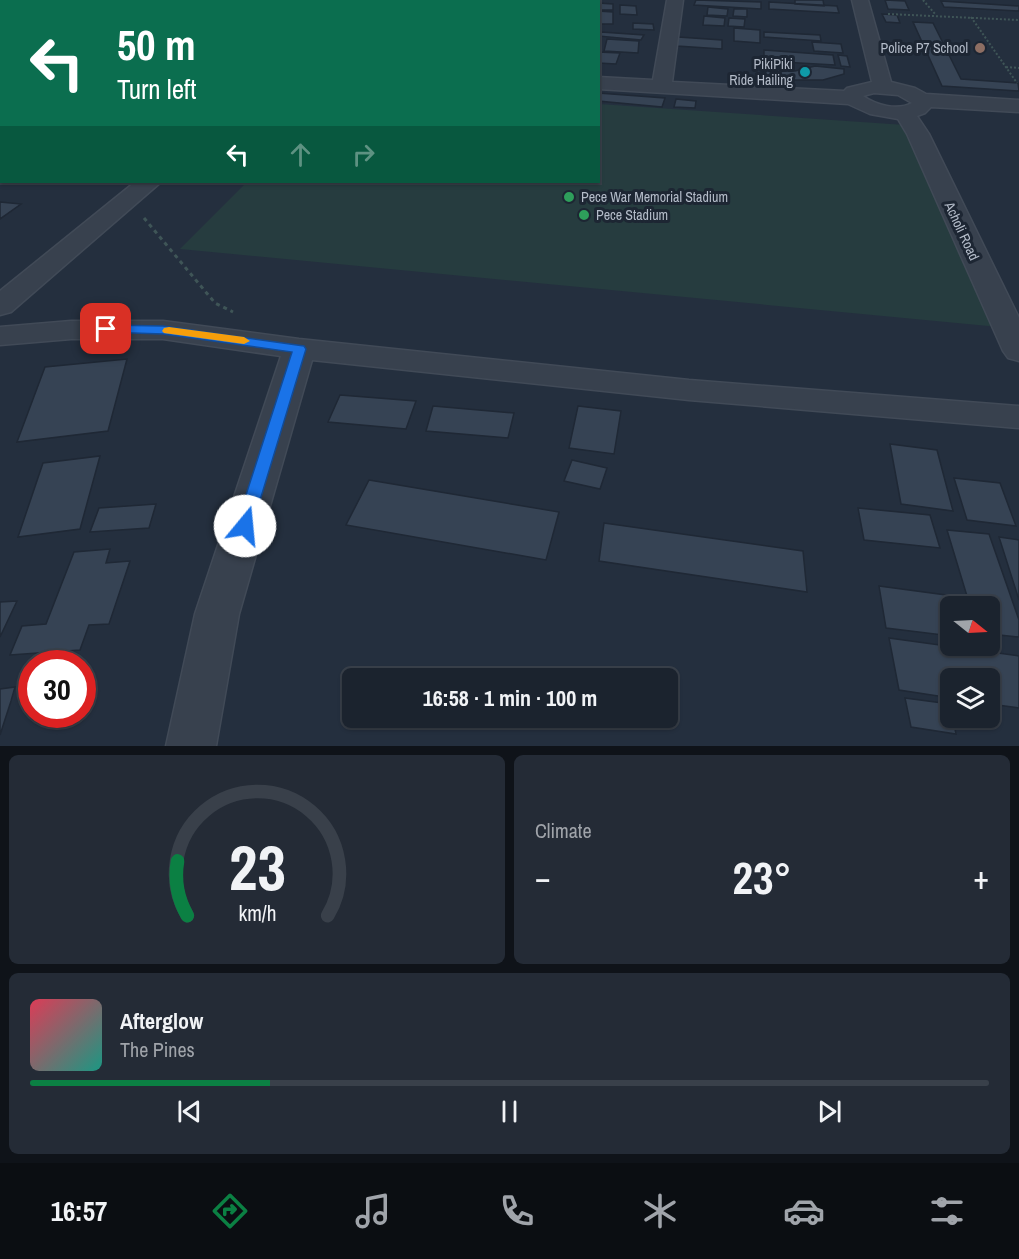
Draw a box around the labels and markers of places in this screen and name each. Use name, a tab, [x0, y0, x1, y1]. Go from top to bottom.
place label: Police P7 School	[881, 39, 968, 57]
marker: Police P7 School	[973, 41, 987, 55]
place label: PikiPiki Ride Hailing	[729, 55, 794, 89]
marker: PikiPiki Ride Hailing	[798, 65, 812, 79]
place label: Pece War Memorial Stadium	[581, 188, 728, 206]
marker: Pece War Memorial Stadium	[562, 190, 576, 204]
place label: Pece Stadium	[596, 206, 668, 224]
marker: Pece Stadium	[577, 208, 591, 222]
pin	[80, 303, 131, 354]

